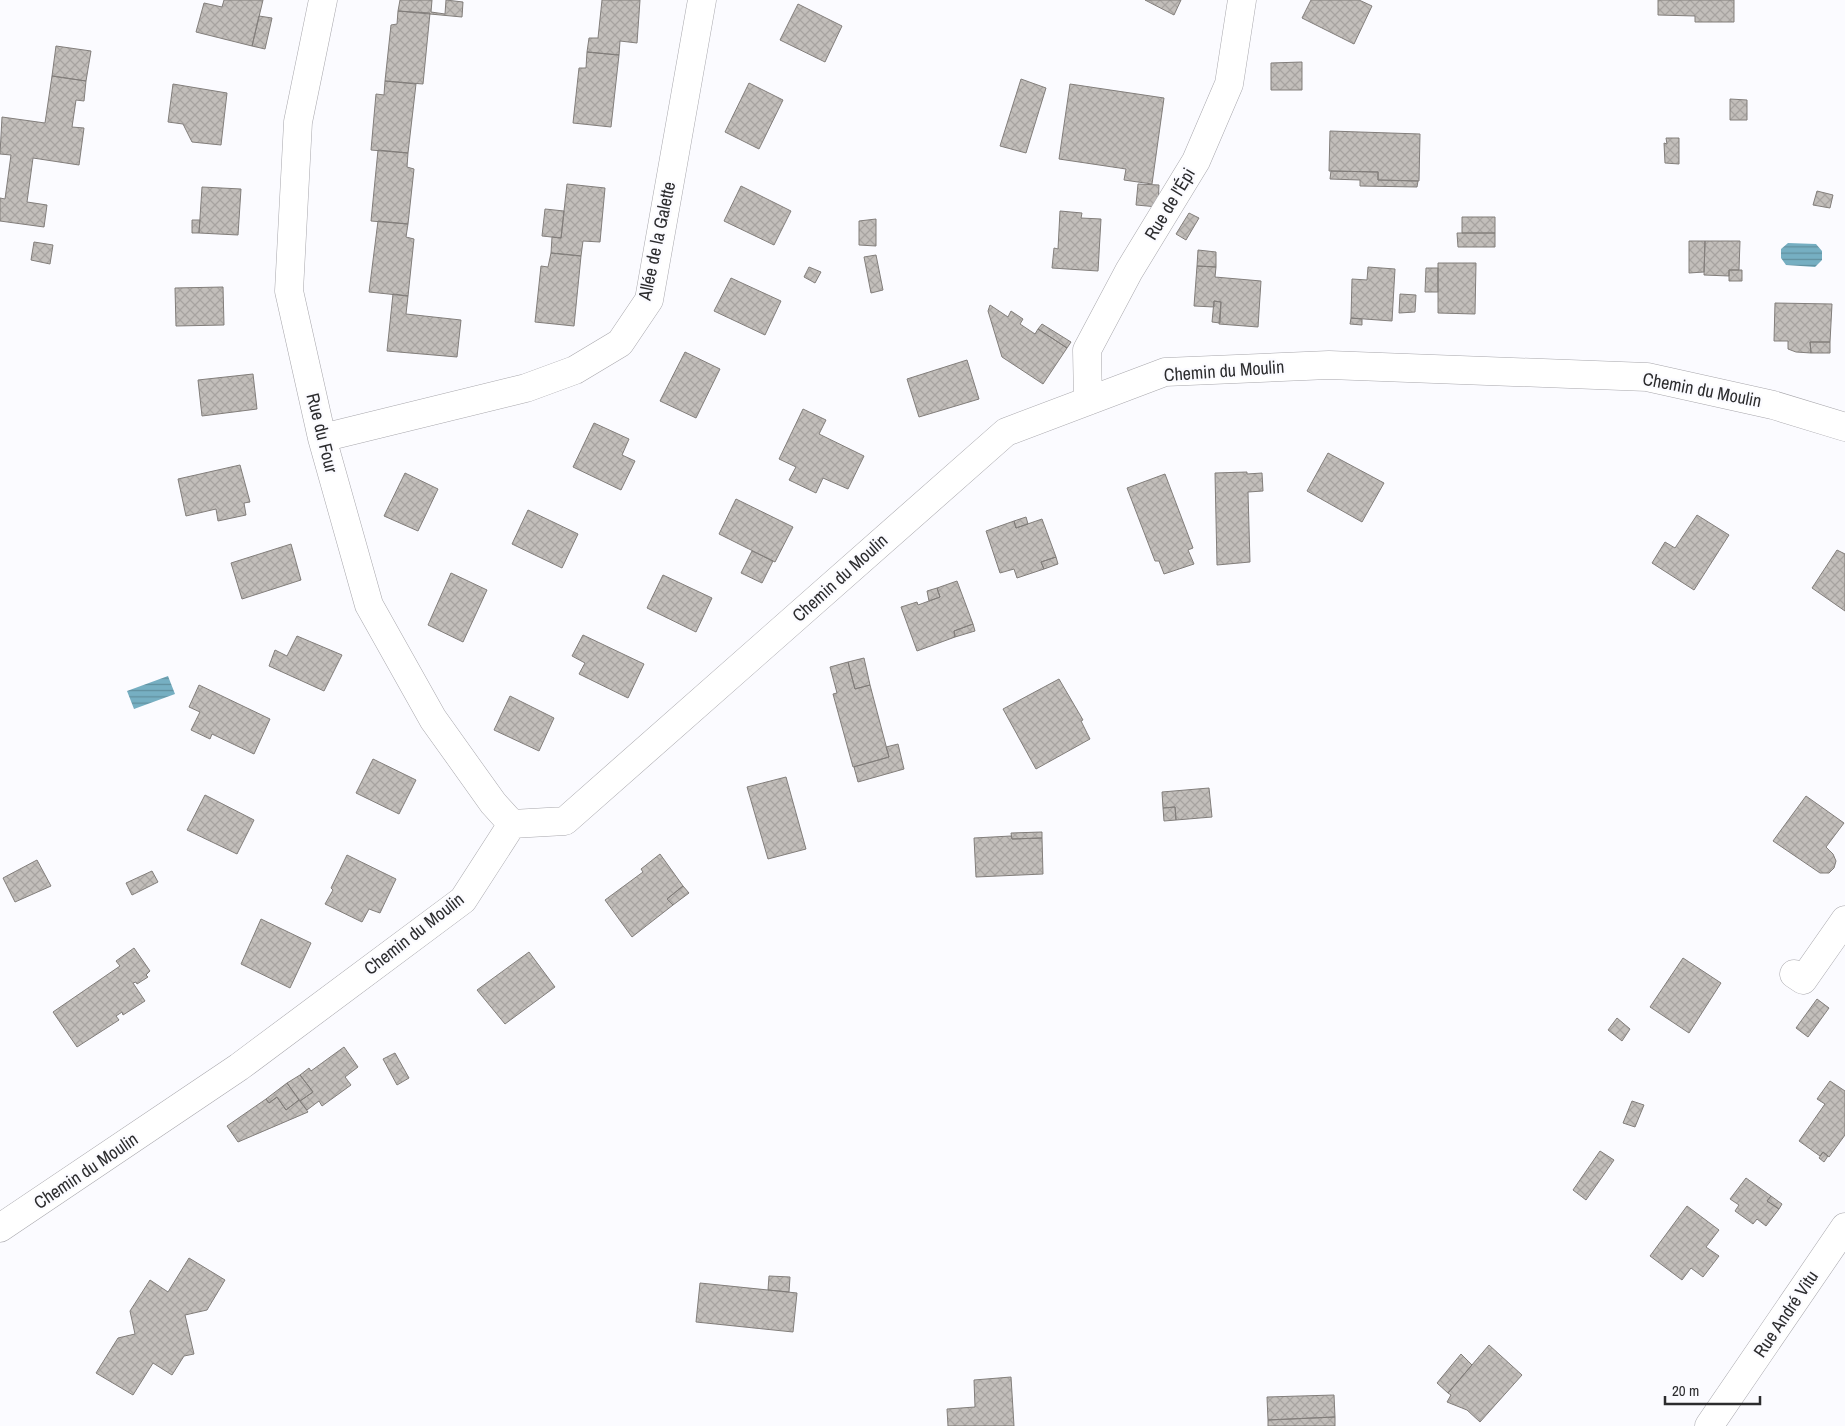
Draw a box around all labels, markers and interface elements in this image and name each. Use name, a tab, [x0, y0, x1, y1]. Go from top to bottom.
street label: Rue de l'Épi	[1138, 163, 1201, 244]
street label: Allée de la Galette	[632, 179, 681, 303]
street label: Chemin du Moulin	[1163, 354, 1285, 387]
street label: Chemin du Moulin	[1641, 366, 1764, 413]
street label: Rue du Four	[301, 390, 344, 475]
street label: Chemin du Moulin	[786, 528, 893, 627]
street label: Chemin du Moulin	[358, 887, 469, 981]
street label: Chemin du Moulin	[29, 1127, 143, 1215]
street label: Rue André Vitu	[1747, 1265, 1824, 1362]
scale bar	[1665, 1374, 1760, 1406]
text: 20 m	[1672, 1380, 1699, 1401]

